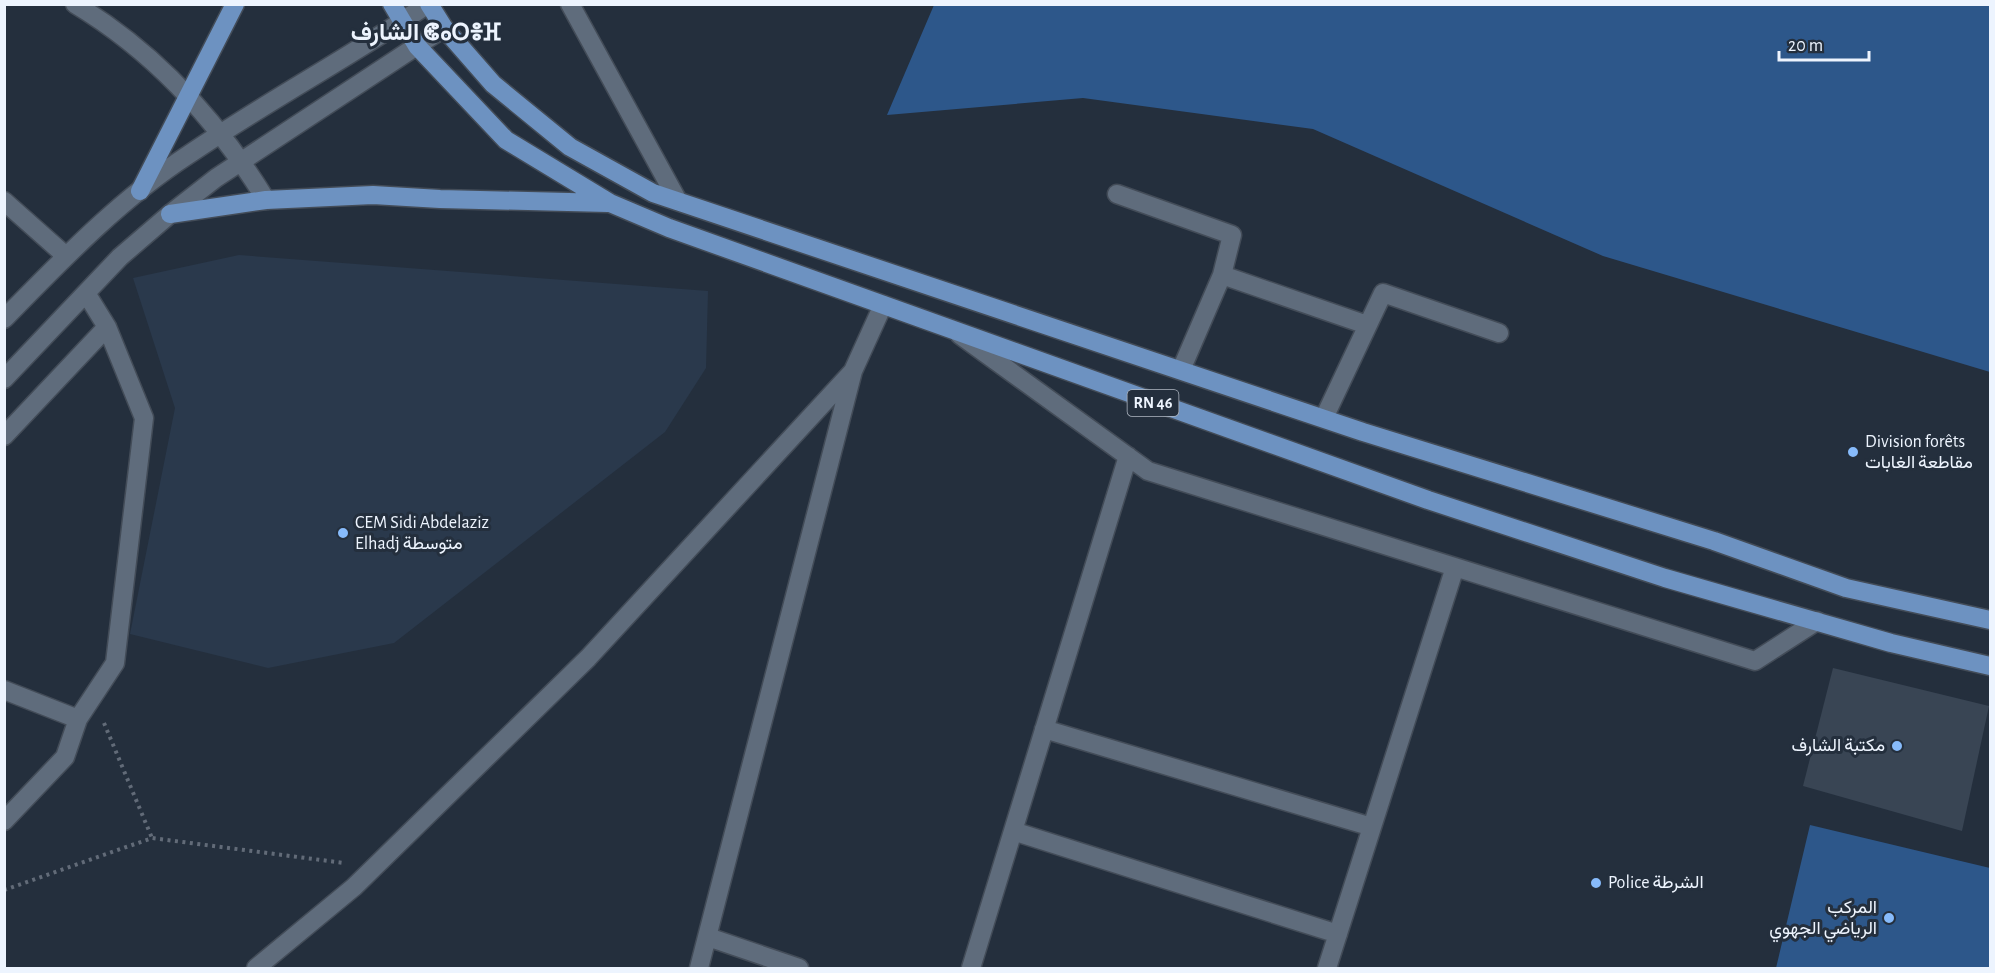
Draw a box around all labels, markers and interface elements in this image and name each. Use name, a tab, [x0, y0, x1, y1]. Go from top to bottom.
district label: الشارف ⵞⴰⵔⴻⴼ	[351, 21, 501, 47]
scale bar	[1779, 24, 1869, 62]
text: 20 m	[1788, 37, 1823, 55]
road number: RN 46	[1128, 390, 1178, 416]
place label: Division forêts مقاطعة الغابات	[1865, 433, 1973, 472]
marker: Division forêts مقاطعة الغابات	[1846, 445, 1860, 459]
place label: CEM Sidi Abdelaziz Elhadj متوسطة	[355, 514, 489, 554]
marker: CEM Sidi Abdelaziz Elhadj متوسطة	[336, 526, 350, 540]
place label: مكتبة الشارف	[1791, 737, 1885, 756]
marker: مكتبة الشارف	[1890, 739, 1904, 753]
place label: Police الشرطة	[1608, 874, 1704, 893]
marker: Police الشرطة	[1589, 876, 1603, 890]
place label: المركب الرياضي الجهوي	[1769, 899, 1877, 943]
marker: المركب الرياضي الجهوي	[1882, 911, 1896, 925]

